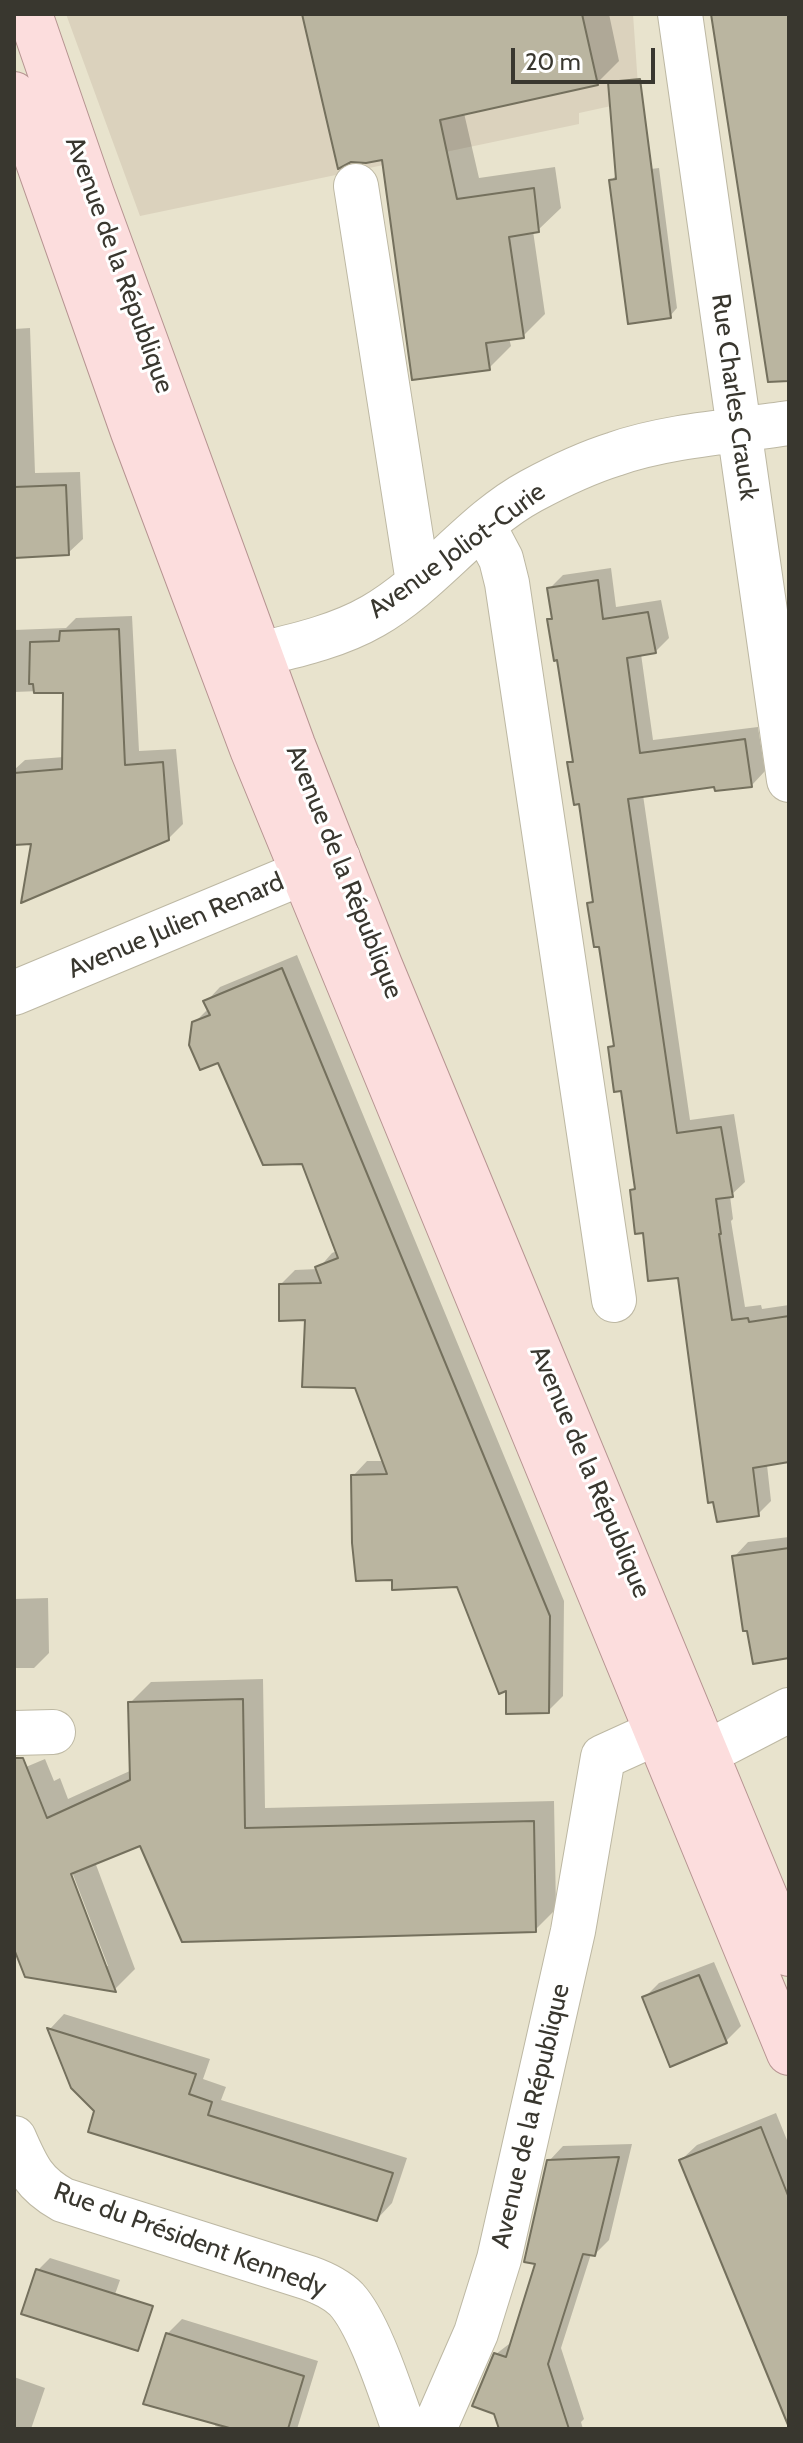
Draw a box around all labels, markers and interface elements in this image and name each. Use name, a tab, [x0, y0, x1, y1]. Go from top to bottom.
scale bar	[515, 32, 659, 82]
text: 20 m	[525, 47, 581, 76]
street label: Avenue de la République	[58, 133, 180, 397]
street label: Rue Charles Crauck	[704, 292, 764, 502]
street label: Avenue Joliot-Curie	[363, 476, 551, 626]
street label: Avenue de la République	[279, 741, 409, 1003]
street label: Avenue Julien Renard	[63, 866, 289, 986]
street label: Avenue de la République	[523, 1341, 657, 1603]
street label: Avenue de la République	[485, 1981, 577, 2251]
street label: Rue du Président Kennedy	[49, 2176, 331, 2304]

